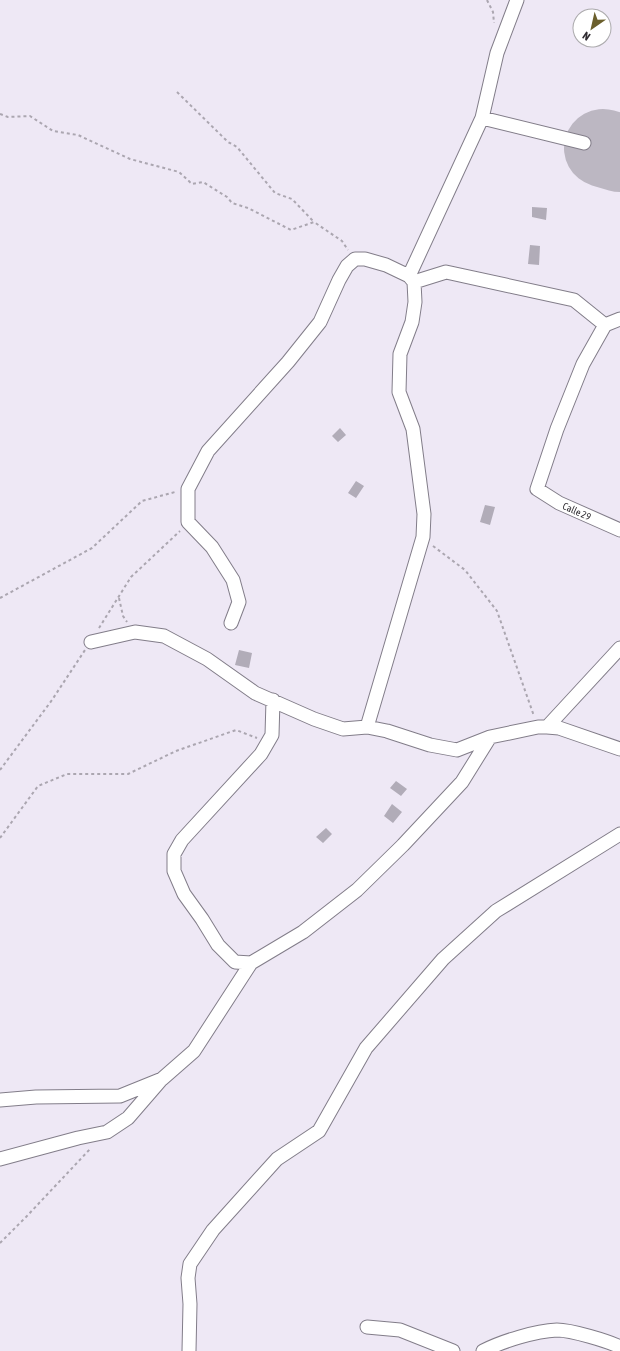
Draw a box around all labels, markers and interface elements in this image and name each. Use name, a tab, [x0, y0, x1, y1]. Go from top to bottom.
north arrow	[572, 8, 612, 48]
text: N	[580, 29, 592, 43]
street label: Calle 29	[561, 500, 593, 523]

